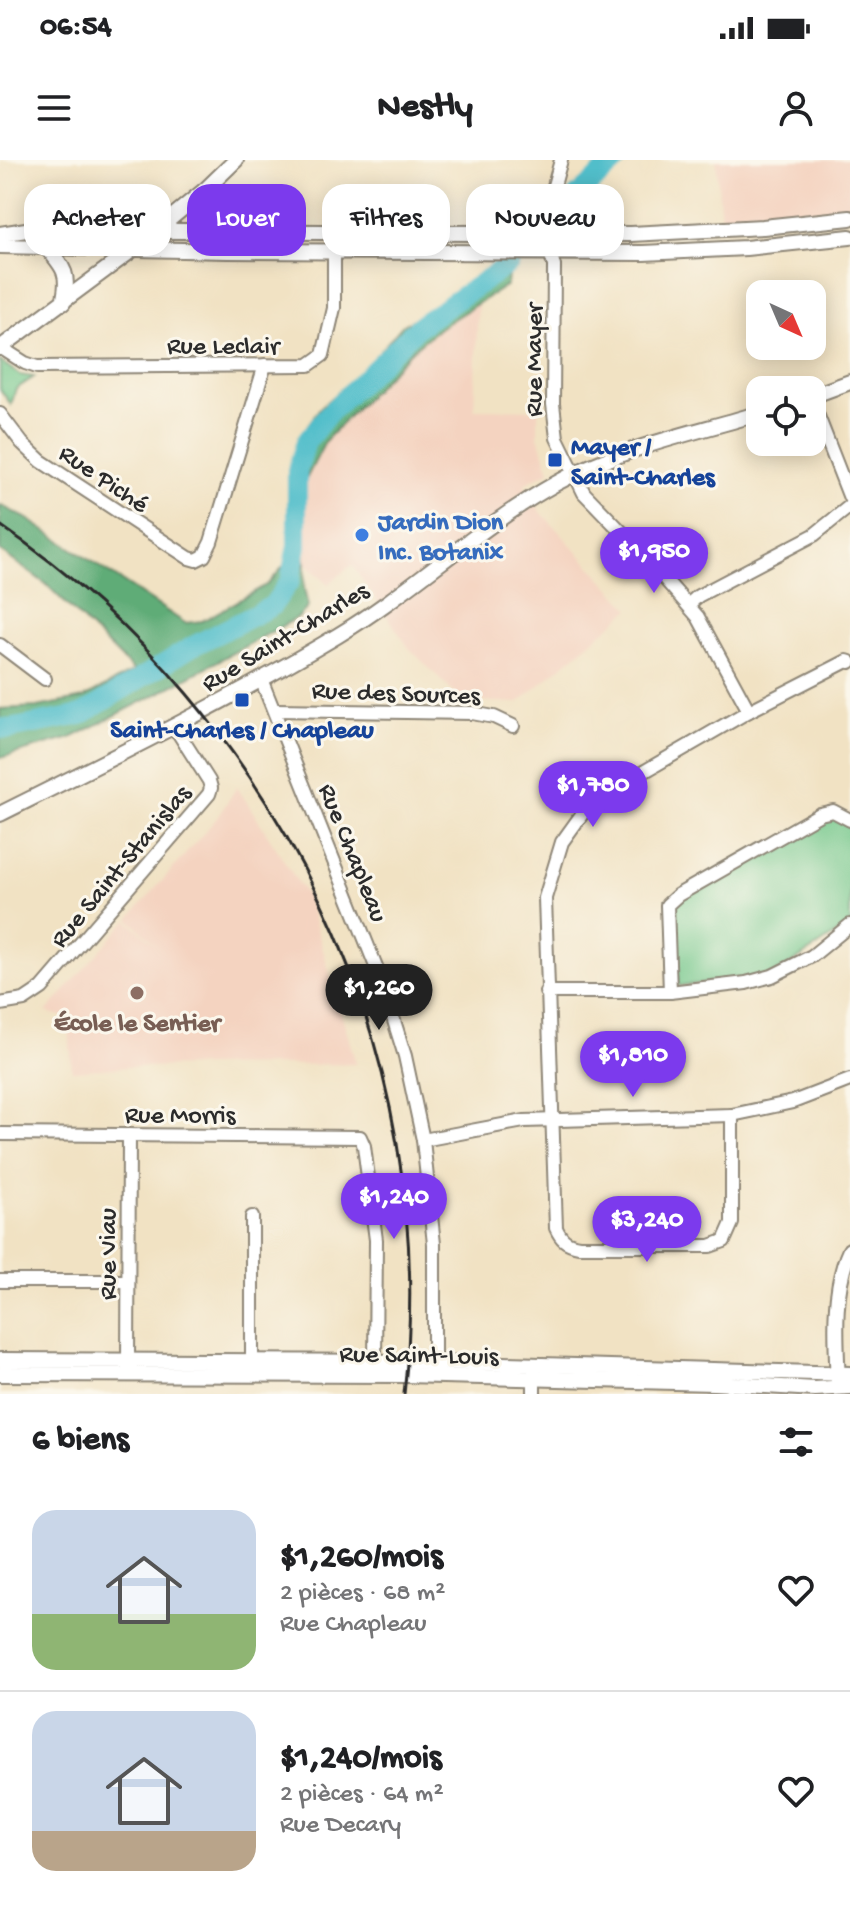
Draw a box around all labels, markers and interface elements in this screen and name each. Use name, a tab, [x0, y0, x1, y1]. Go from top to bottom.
text: 06:54	[40, 11, 112, 46]
icon: menu	[32, 86, 76, 130]
icon: person	[774, 86, 818, 130]
text: Nestly	[377, 87, 473, 130]
chip: Acheter	[24, 184, 171, 256]
chip: Louer	[187, 184, 306, 256]
chip: Filtres	[322, 184, 450, 256]
chip: Nouveau	[466, 184, 624, 256]
north arrow	[746, 280, 826, 360]
map controls	[746, 280, 826, 456]
street label: Rue Mayer	[521, 301, 552, 417]
street label: Rue Leclair	[167, 333, 282, 364]
button: locate	[746, 376, 826, 456]
place label: Mayer / Saint-Charles	[571, 434, 716, 495]
street label: Rue Piché	[52, 439, 154, 522]
marker: Mayer / Saint-Charles	[546, 451, 564, 469]
place label: Jardin Dion Inc. Botanix	[377, 509, 504, 570]
marker: Jardin Dion Inc. Botanix	[353, 526, 371, 544]
pin: $1,950	[589, 527, 719, 595]
text: $1,950	[618, 537, 690, 568]
street label: Rue Saint-Charles	[197, 576, 377, 701]
street label: Rue des Sources	[311, 677, 482, 714]
marker: Saint-Charles / Chapleau	[233, 691, 251, 709]
place label: Saint-Charles / Chapleau	[110, 717, 374, 748]
pin: $1,780	[528, 761, 658, 829]
text: $1,780	[557, 771, 629, 802]
street label: Rue Saint-Stanislas	[45, 779, 201, 956]
street label: Rue Chapleau	[309, 780, 393, 927]
pin: $1,260	[314, 964, 444, 1032]
text: $1,260	[343, 974, 415, 1005]
marker: École le Sentier	[128, 984, 146, 1002]
place label: École le Sentier	[54, 1010, 223, 1041]
pin: $1,810	[568, 1031, 698, 1099]
text: $1,810	[598, 1041, 668, 1072]
street label: Rue Morris	[125, 1102, 237, 1133]
pin: $1,240	[329, 1173, 459, 1241]
text: $1,240	[359, 1183, 429, 1214]
pin: $3,240	[582, 1196, 712, 1264]
text: $3,240	[610, 1206, 684, 1237]
street label: Rue Viau	[95, 1208, 126, 1300]
street label: Rue Saint-Louis	[339, 1341, 500, 1374]
icon: filters	[774, 1420, 818, 1464]
text: 6 biens	[32, 1422, 129, 1462]
text: $1,260/mois	[280, 1539, 443, 1579]
icon: home	[96, 1542, 192, 1638]
icon: heart	[774, 1568, 818, 1612]
text: 2 pièces · 68 m²	[280, 1579, 445, 1610]
text: Rue Chapleau	[280, 1610, 426, 1641]
text: $1,240/mois	[280, 1740, 442, 1780]
icon: home	[96, 1743, 192, 1839]
icon: heart	[774, 1769, 818, 1813]
text: 2 pièces · 64 m²	[280, 1780, 443, 1811]
text: Rue Decary	[280, 1811, 401, 1842]

